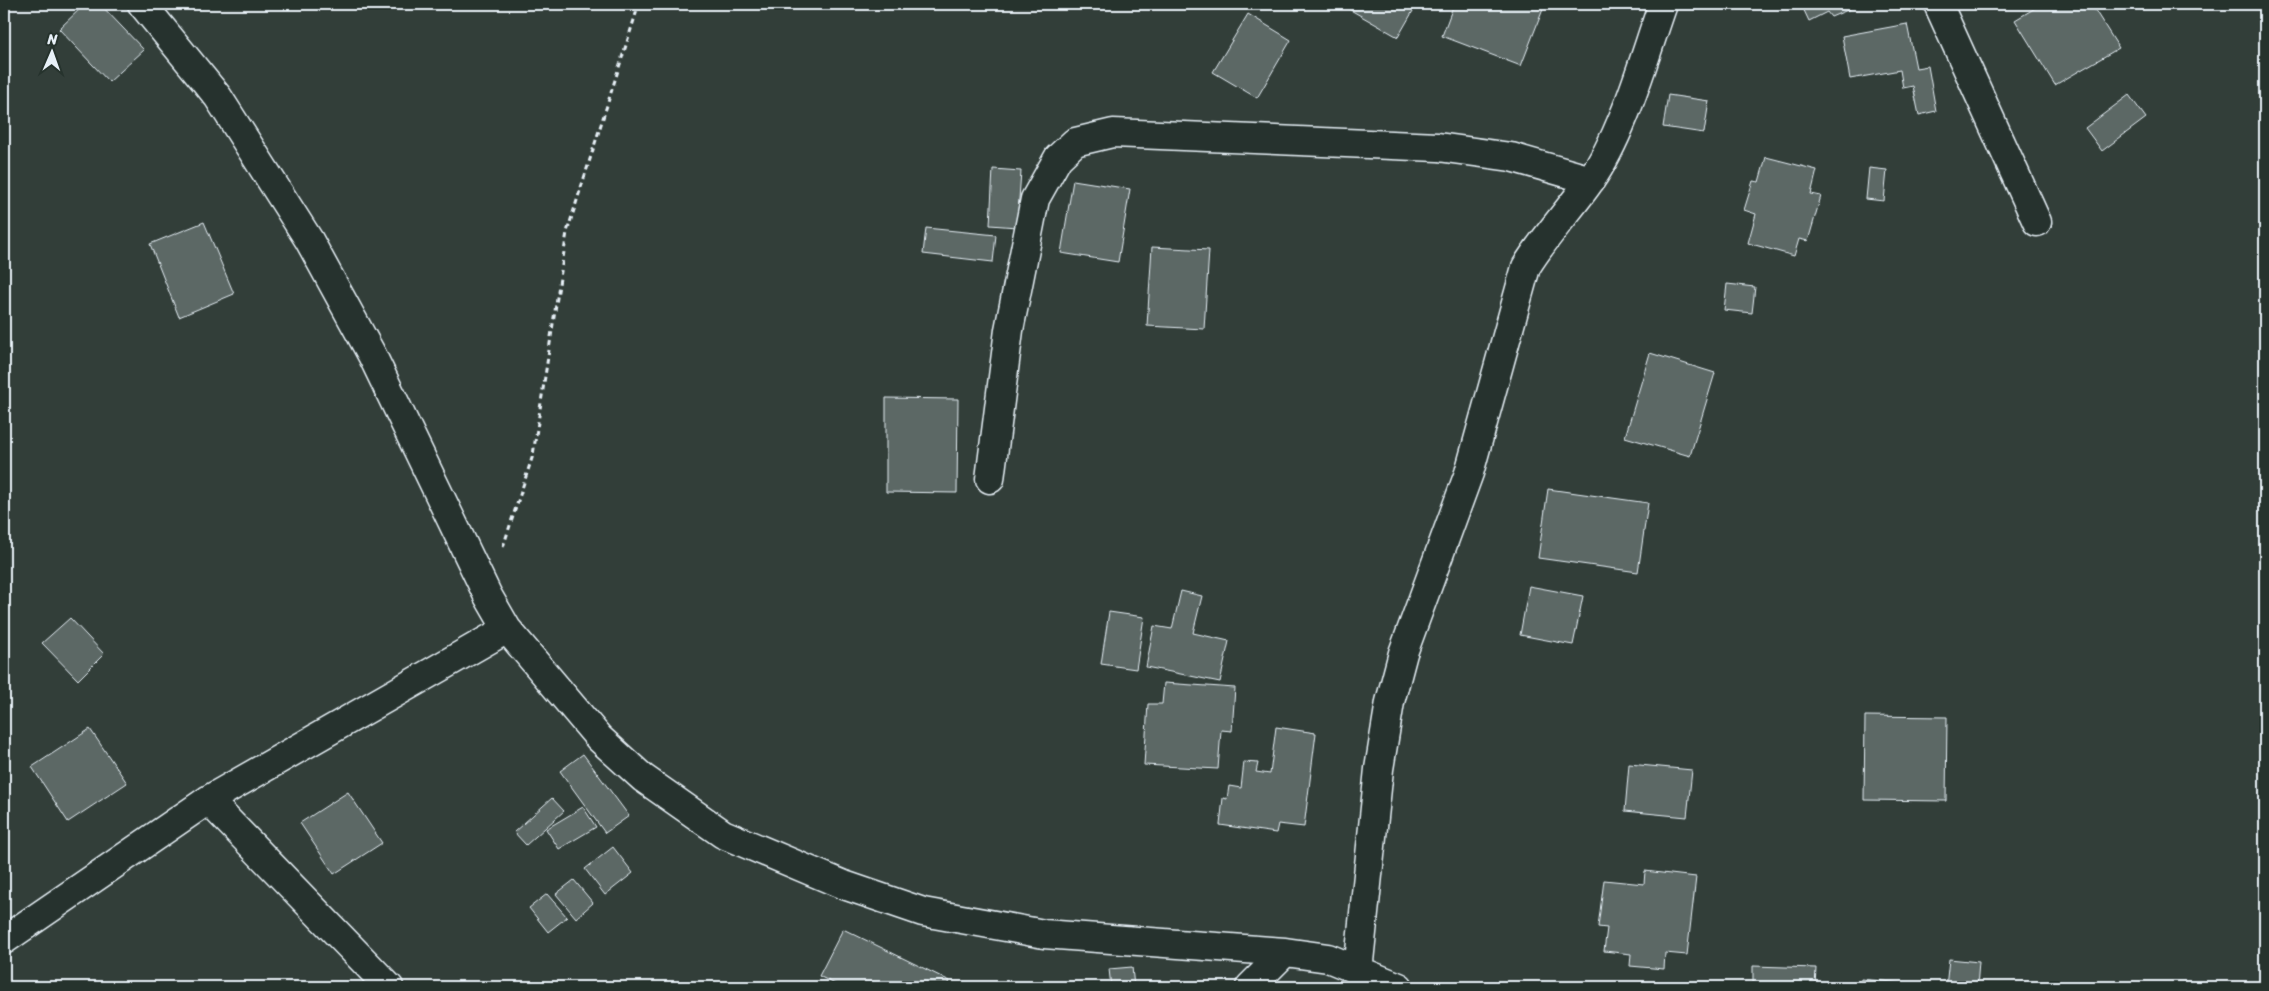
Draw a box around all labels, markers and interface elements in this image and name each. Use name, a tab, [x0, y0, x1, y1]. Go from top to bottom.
text: N	[46, 27, 58, 52]
north arrow	[28, 28, 78, 78]

